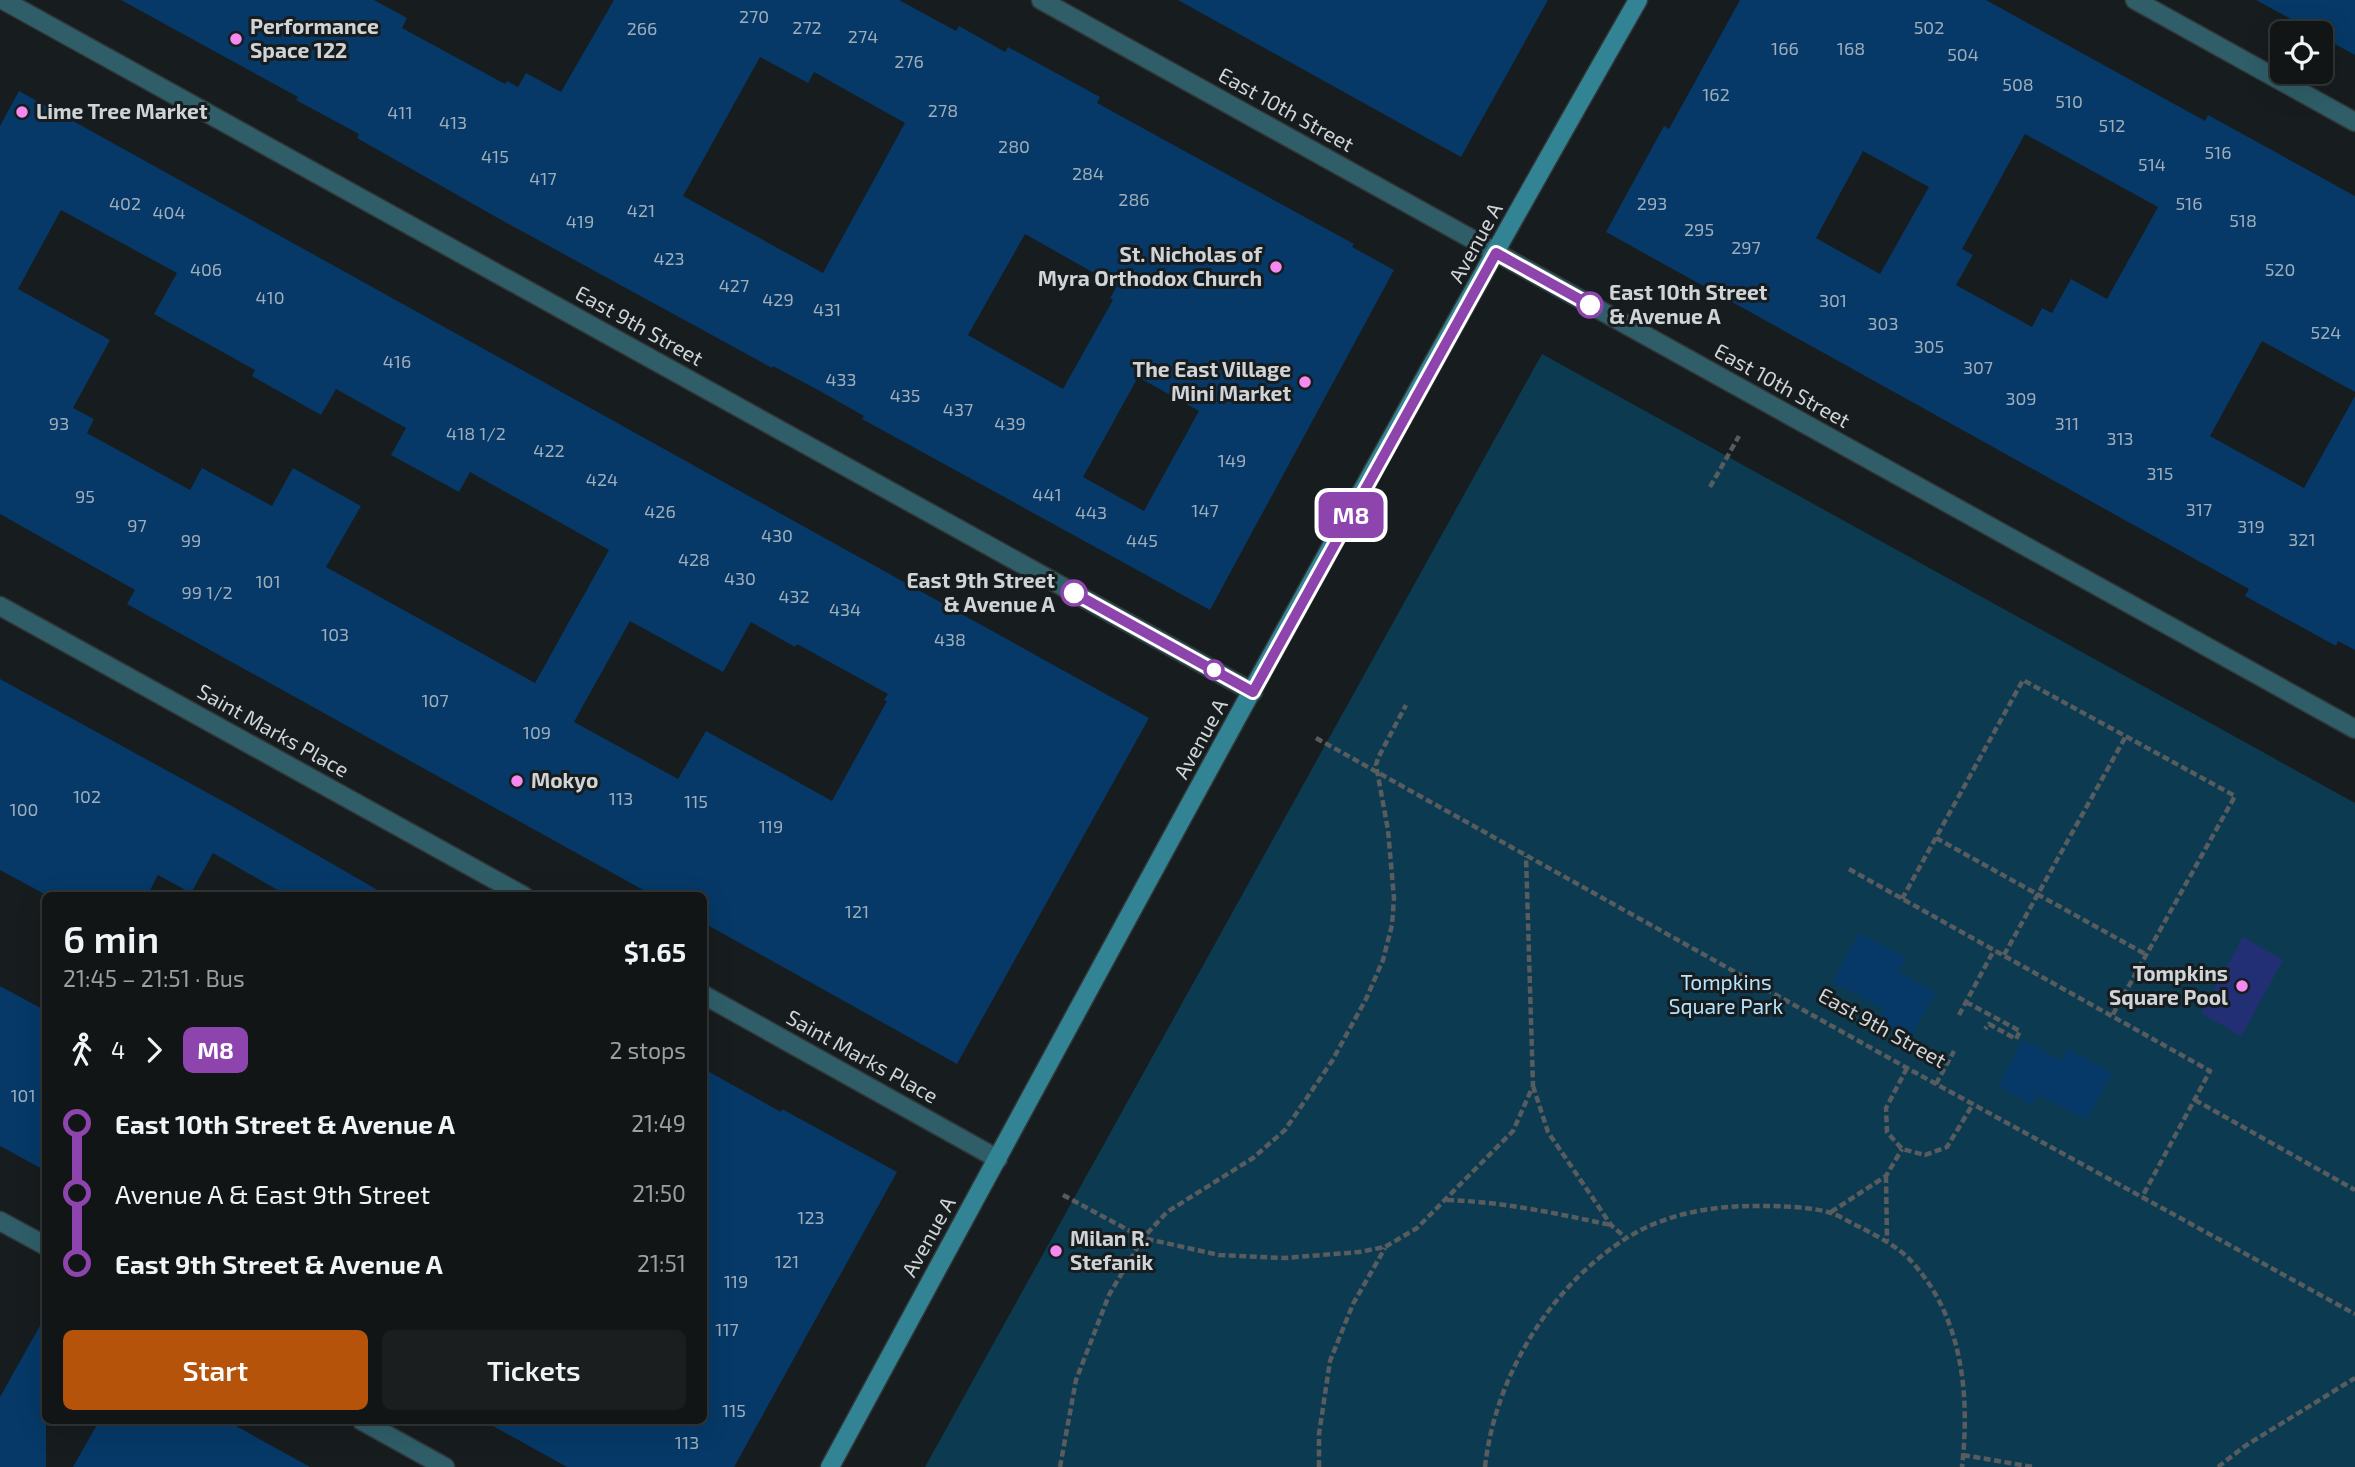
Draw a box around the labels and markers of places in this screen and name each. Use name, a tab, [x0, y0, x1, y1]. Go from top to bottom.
place label: Performance Space 122	[250, 13, 379, 62]
marker: Performance Space 122	[228, 31, 244, 47]
place label: Lime Tree Market	[36, 98, 208, 123]
marker: Lime Tree Market	[14, 104, 30, 120]
place label: St. Nicholas of Myra Orthodox Church	[1038, 241, 1263, 291]
marker: St. Nicholas of Myra Orthodox Church	[1268, 259, 1284, 275]
place label: East 10th Street & Avenue A	[1609, 279, 1768, 328]
marker: East 10th Street & Avenue A	[1577, 292, 1603, 318]
place label: The East Village Mini Market	[1133, 356, 1291, 405]
marker: The East Village Mini Market	[1297, 374, 1313, 390]
place label: East 9th Street & Avenue A	[906, 567, 1055, 616]
marker: East 9th Street & Avenue A	[1061, 580, 1087, 606]
unlabelled marker	[1204, 660, 1224, 680]
place label: Mokyo	[531, 767, 598, 793]
marker: Mokyo	[509, 773, 525, 789]
place label: Tompkins Square Pool	[2109, 960, 2228, 1009]
marker: Tompkins Square Pool	[2234, 978, 2250, 994]
place label: Milan R. Stefanik	[1070, 1225, 1154, 1274]
marker: Milan R. Stefanik	[1048, 1243, 1064, 1259]

